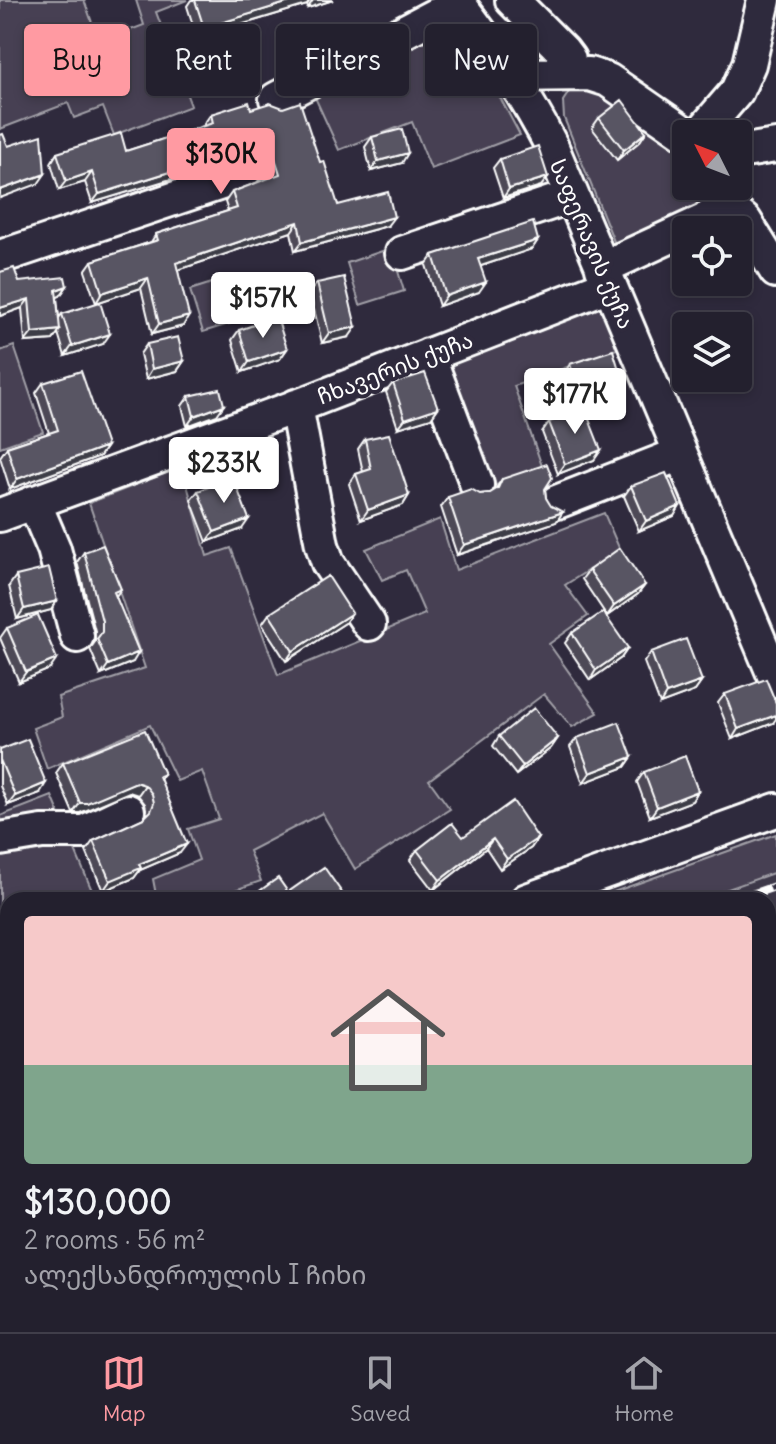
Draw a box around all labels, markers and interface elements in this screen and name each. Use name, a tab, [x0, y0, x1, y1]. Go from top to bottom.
chip: Buy	[24, 24, 130, 96]
chip: Rent	[146, 24, 260, 96]
chip: Filters	[276, 24, 409, 96]
chip: New	[425, 24, 537, 96]
north arrow	[672, 120, 752, 200]
map controls	[672, 120, 752, 392]
pin: $130K	[165, 128, 277, 196]
text: $130K	[185, 137, 257, 170]
street label: საფერავის ქუჩა	[544, 155, 640, 333]
button: locate	[672, 216, 752, 296]
pin: $157K	[207, 272, 319, 340]
text: $157K	[229, 281, 297, 314]
button: layers	[672, 312, 752, 392]
street label: ჩხავერის ქუჩა	[313, 326, 477, 410]
pin: $177K	[519, 368, 631, 436]
text: $177K	[542, 377, 608, 410]
pin: $233K	[168, 437, 280, 505]
text: $233K	[187, 446, 261, 479]
icon: home	[316, 968, 460, 1112]
text: $130,000	[24, 1180, 172, 1223]
text: 2 rooms · 56 m²	[24, 1223, 205, 1256]
text: ალექსანდროულის I ჩიხი	[24, 1258, 366, 1291]
tab: Map	[102, 1351, 146, 1427]
tab: Saved	[350, 1351, 410, 1427]
tab: Home	[615, 1351, 674, 1427]

